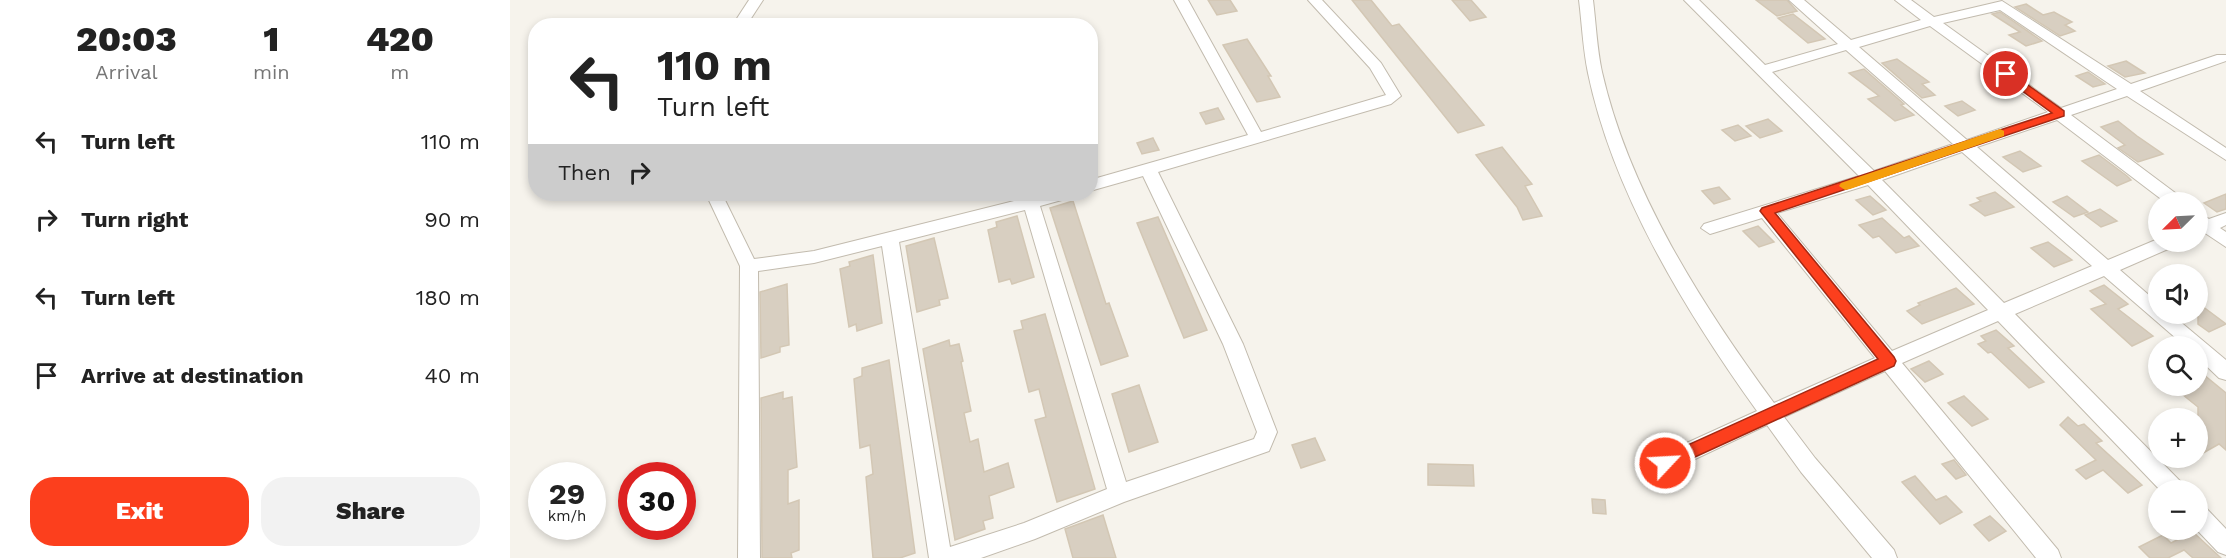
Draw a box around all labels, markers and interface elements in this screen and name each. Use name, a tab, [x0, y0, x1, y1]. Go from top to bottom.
text: 20:03	[76, 18, 177, 60]
text: 1	[263, 18, 279, 60]
text: 420	[366, 18, 434, 60]
text: 110 m	[657, 41, 772, 90]
icon: left	[558, 42, 636, 120]
pin	[1980, 48, 2031, 99]
icon: arrive	[1989, 57, 2022, 90]
text: Arrival	[95, 60, 158, 84]
text: min	[253, 60, 290, 84]
text: m	[390, 60, 409, 84]
text: Turn left	[657, 91, 769, 123]
icon: left	[30, 125, 63, 158]
text: Turn left	[81, 129, 175, 154]
text: 110 m	[421, 129, 480, 154]
icon: right	[623, 156, 656, 189]
text: Then	[558, 160, 611, 185]
north arrow	[2148, 192, 2208, 252]
map controls	[2148, 192, 2208, 540]
icon: right	[30, 203, 63, 236]
text: Turn right	[81, 207, 188, 232]
text: 90 m	[424, 207, 480, 232]
button: sound	[2148, 264, 2208, 324]
icon: left	[30, 281, 63, 314]
text: Turn left	[81, 285, 175, 310]
text: 180 m	[416, 285, 480, 310]
button: search	[2148, 336, 2208, 396]
icon: arrive	[30, 359, 63, 392]
text: Arrive at destination	[81, 363, 304, 388]
text: 40 m	[424, 363, 480, 388]
button: +	[2148, 408, 2208, 468]
position arrow	[1633, 431, 1697, 495]
speed limit sign: 30	[618, 462, 696, 540]
text: 29	[549, 476, 585, 511]
button: Exit	[30, 477, 249, 546]
button: Share	[261, 477, 480, 546]
button: −	[2148, 480, 2208, 540]
text: km/h	[548, 507, 586, 525]

